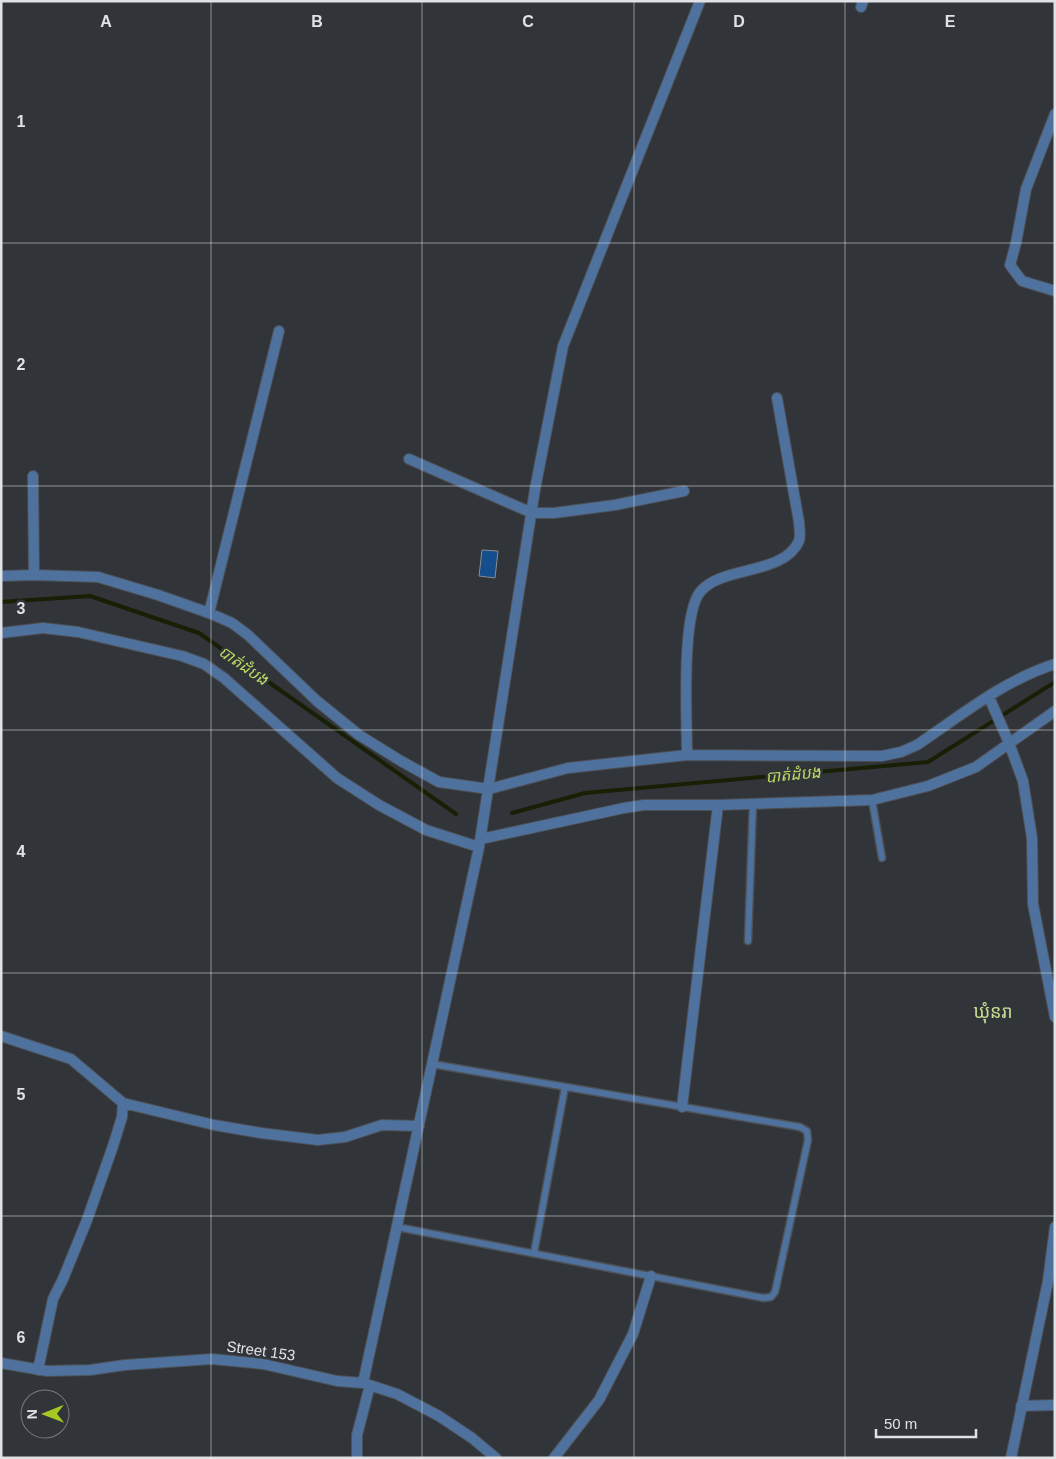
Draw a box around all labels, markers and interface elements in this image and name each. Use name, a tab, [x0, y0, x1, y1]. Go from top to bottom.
text: A	[100, 13, 112, 30]
text: B	[311, 13, 323, 30]
text: C	[522, 13, 534, 30]
text: D	[733, 13, 745, 30]
text: E	[945, 13, 956, 30]
text: 1	[17, 113, 26, 130]
text: 2	[17, 356, 26, 373]
text: 3	[17, 600, 26, 617]
water label: បាត់ដំបង	[216, 642, 272, 689]
water label: បាត់ដំបង	[765, 763, 822, 785]
text: 4	[17, 843, 26, 860]
district label: ឃុំនរា	[973, 1002, 1013, 1024]
text: 5	[17, 1086, 26, 1103]
text: 6	[17, 1329, 26, 1346]
street label: Street 153	[226, 1337, 297, 1364]
north arrow	[20, 1389, 70, 1439]
scale bar	[876, 1406, 976, 1438]
text: N	[24, 1409, 40, 1419]
text: 50 m	[884, 1415, 917, 1432]

